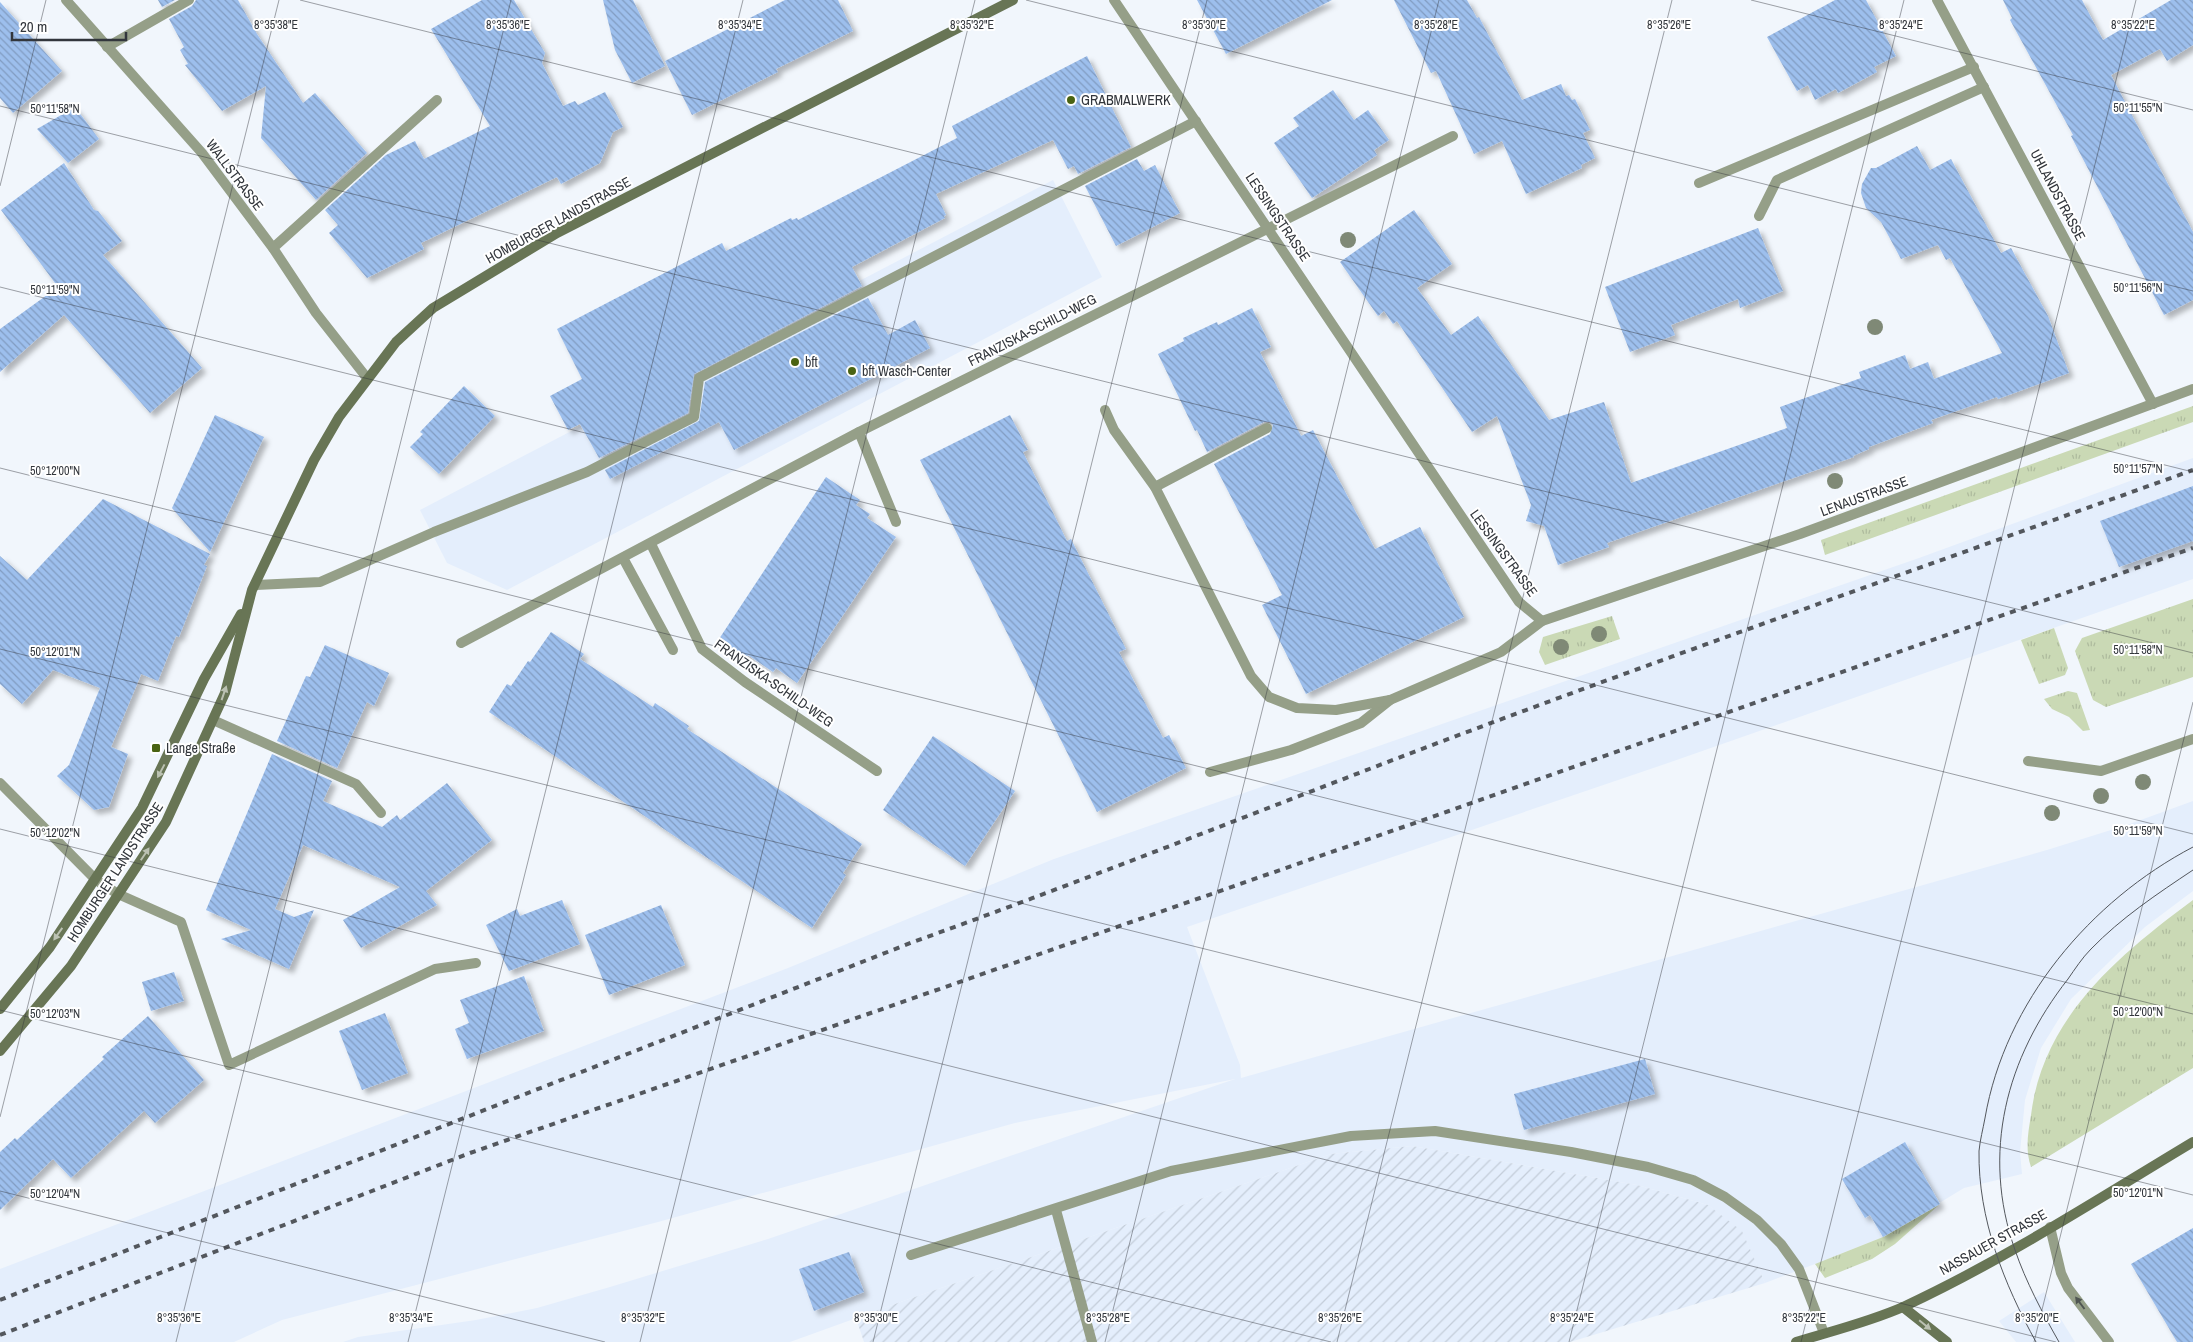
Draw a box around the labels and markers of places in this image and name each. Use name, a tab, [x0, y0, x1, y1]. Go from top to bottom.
place label: GRABMALWERK	[1081, 91, 1171, 109]
marker: GRABMALWERK	[1065, 94, 1077, 106]
place label: bft	[805, 353, 818, 371]
marker: bft	[789, 356, 801, 368]
place label: bft Wasch-Center	[862, 362, 951, 380]
marker: bft Wasch-Center	[846, 365, 858, 377]
place label: Lange Straße	[166, 739, 236, 757]
marker: Lange Straße	[150, 742, 162, 754]

